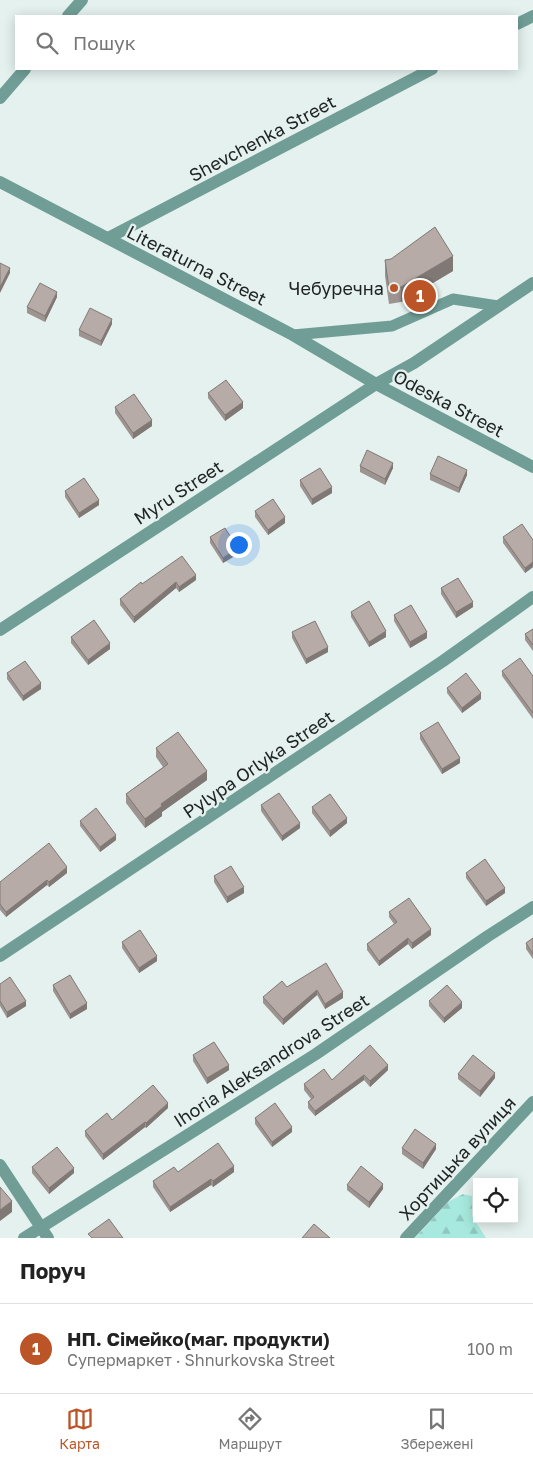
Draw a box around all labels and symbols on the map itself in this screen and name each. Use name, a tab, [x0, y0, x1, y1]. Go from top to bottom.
street label: Shevchenka Street	[185, 90, 339, 186]
street label: Literaturna Street	[124, 220, 270, 310]
place label: Чебуречна	[288, 277, 384, 299]
pin: 1	[404, 277, 436, 315]
marker: Чебуречна	[388, 282, 400, 294]
street label: Odeska Street	[390, 365, 508, 441]
street label: Myru Street	[130, 455, 226, 529]
your location	[226, 532, 252, 558]
street label: Pylypa Orlyka Street	[178, 705, 338, 823]
street label: Ihoria Aleksandrova Street	[169, 989, 373, 1131]
street label: Хортицька вулиця	[394, 1092, 520, 1224]

